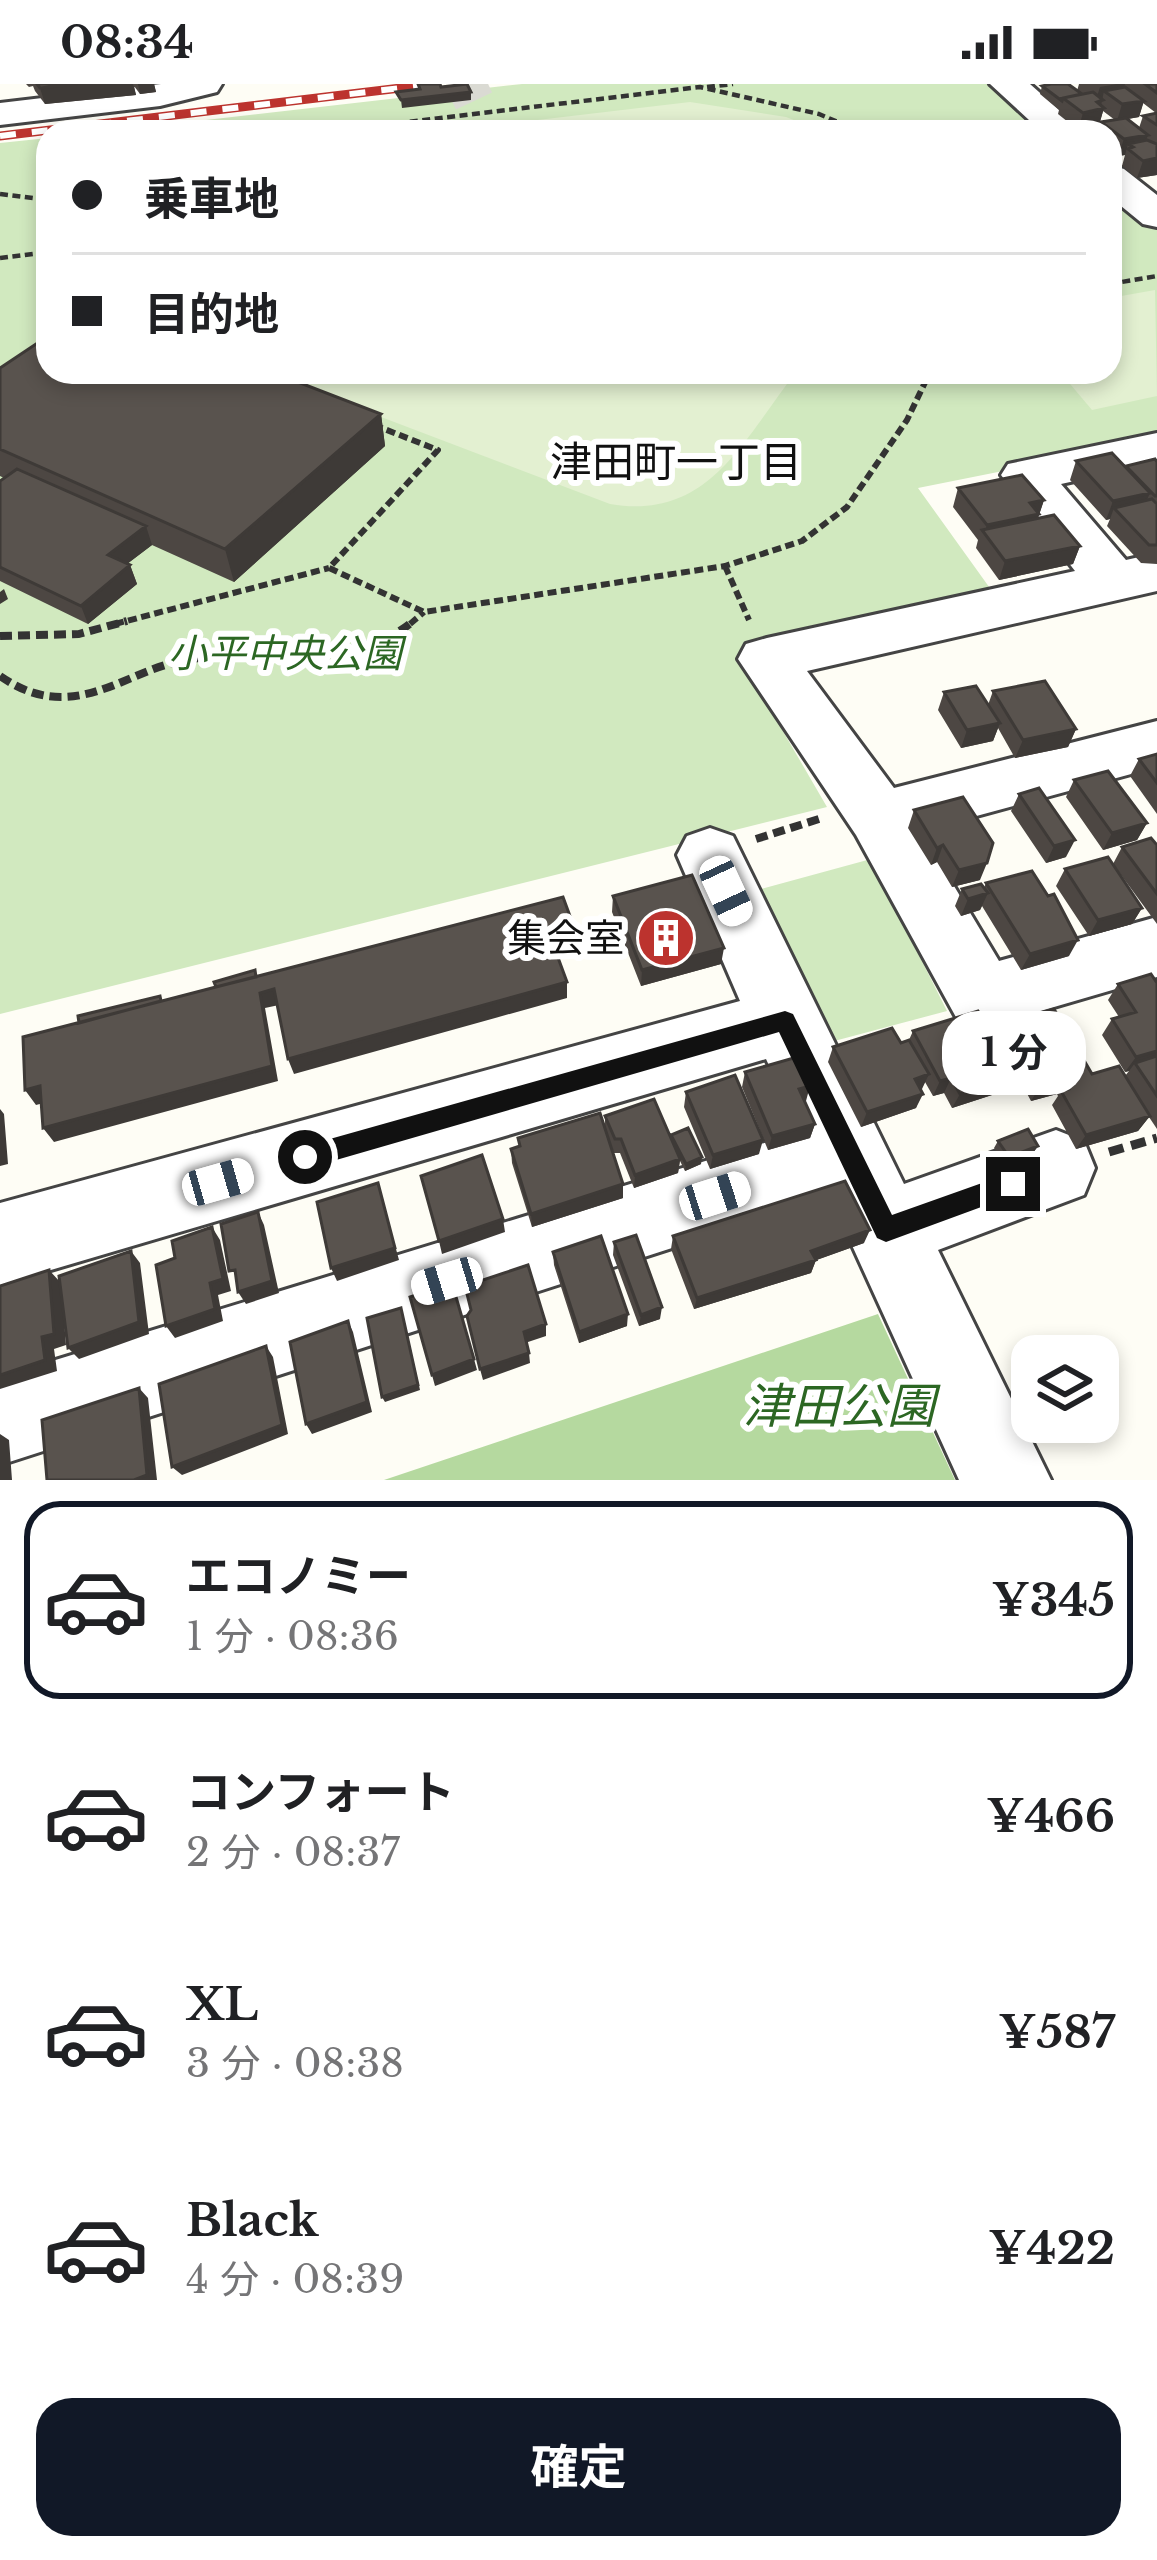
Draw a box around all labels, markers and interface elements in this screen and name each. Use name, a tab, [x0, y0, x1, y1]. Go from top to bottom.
text: 08:34	[60, 14, 194, 70]
text: 乗車地	[144, 171, 279, 227]
text: 目的地	[144, 286, 279, 342]
district label: 津田町一丁目	[550, 436, 802, 488]
park label: 小平中央公園	[168, 629, 407, 678]
car	[694, 851, 758, 931]
building icon: 集会室	[635, 907, 697, 969]
place label: 集会室	[507, 914, 624, 963]
callout: 1 分	[941, 1010, 1085, 1094]
text: 1 分	[981, 1028, 1047, 1077]
route start	[278, 1130, 332, 1184]
car	[178, 1155, 258, 1209]
route end	[986, 1157, 1040, 1211]
car	[675, 1168, 755, 1224]
car	[407, 1253, 487, 1309]
map controls	[1011, 1335, 1119, 1443]
button: layers	[1011, 1335, 1119, 1443]
park label: 津田公園	[743, 1376, 941, 1436]
icon: car	[42, 1546, 150, 1654]
text: エコノミー	[186, 1548, 411, 1604]
text: ¥345	[991, 1572, 1115, 1628]
text: 1 分 · 08:36	[186, 1612, 399, 1661]
icon: car	[42, 1762, 150, 1870]
text: コンフォート	[186, 1764, 455, 1820]
text: ¥466	[986, 1788, 1115, 1844]
text: 2 分 · 08:37	[186, 1828, 400, 1877]
text: XL	[186, 1976, 258, 2032]
icon: car	[42, 1978, 150, 2086]
text: ¥587	[998, 2004, 1115, 2060]
text: 3 分 · 08:38	[186, 2039, 404, 2088]
text: Black	[186, 2192, 319, 2248]
icon: car	[42, 2194, 150, 2302]
text: ¥422	[988, 2220, 1115, 2276]
text: 4 分 · 08:39	[186, 2255, 404, 2304]
button: 確定	[36, 2398, 1121, 2536]

